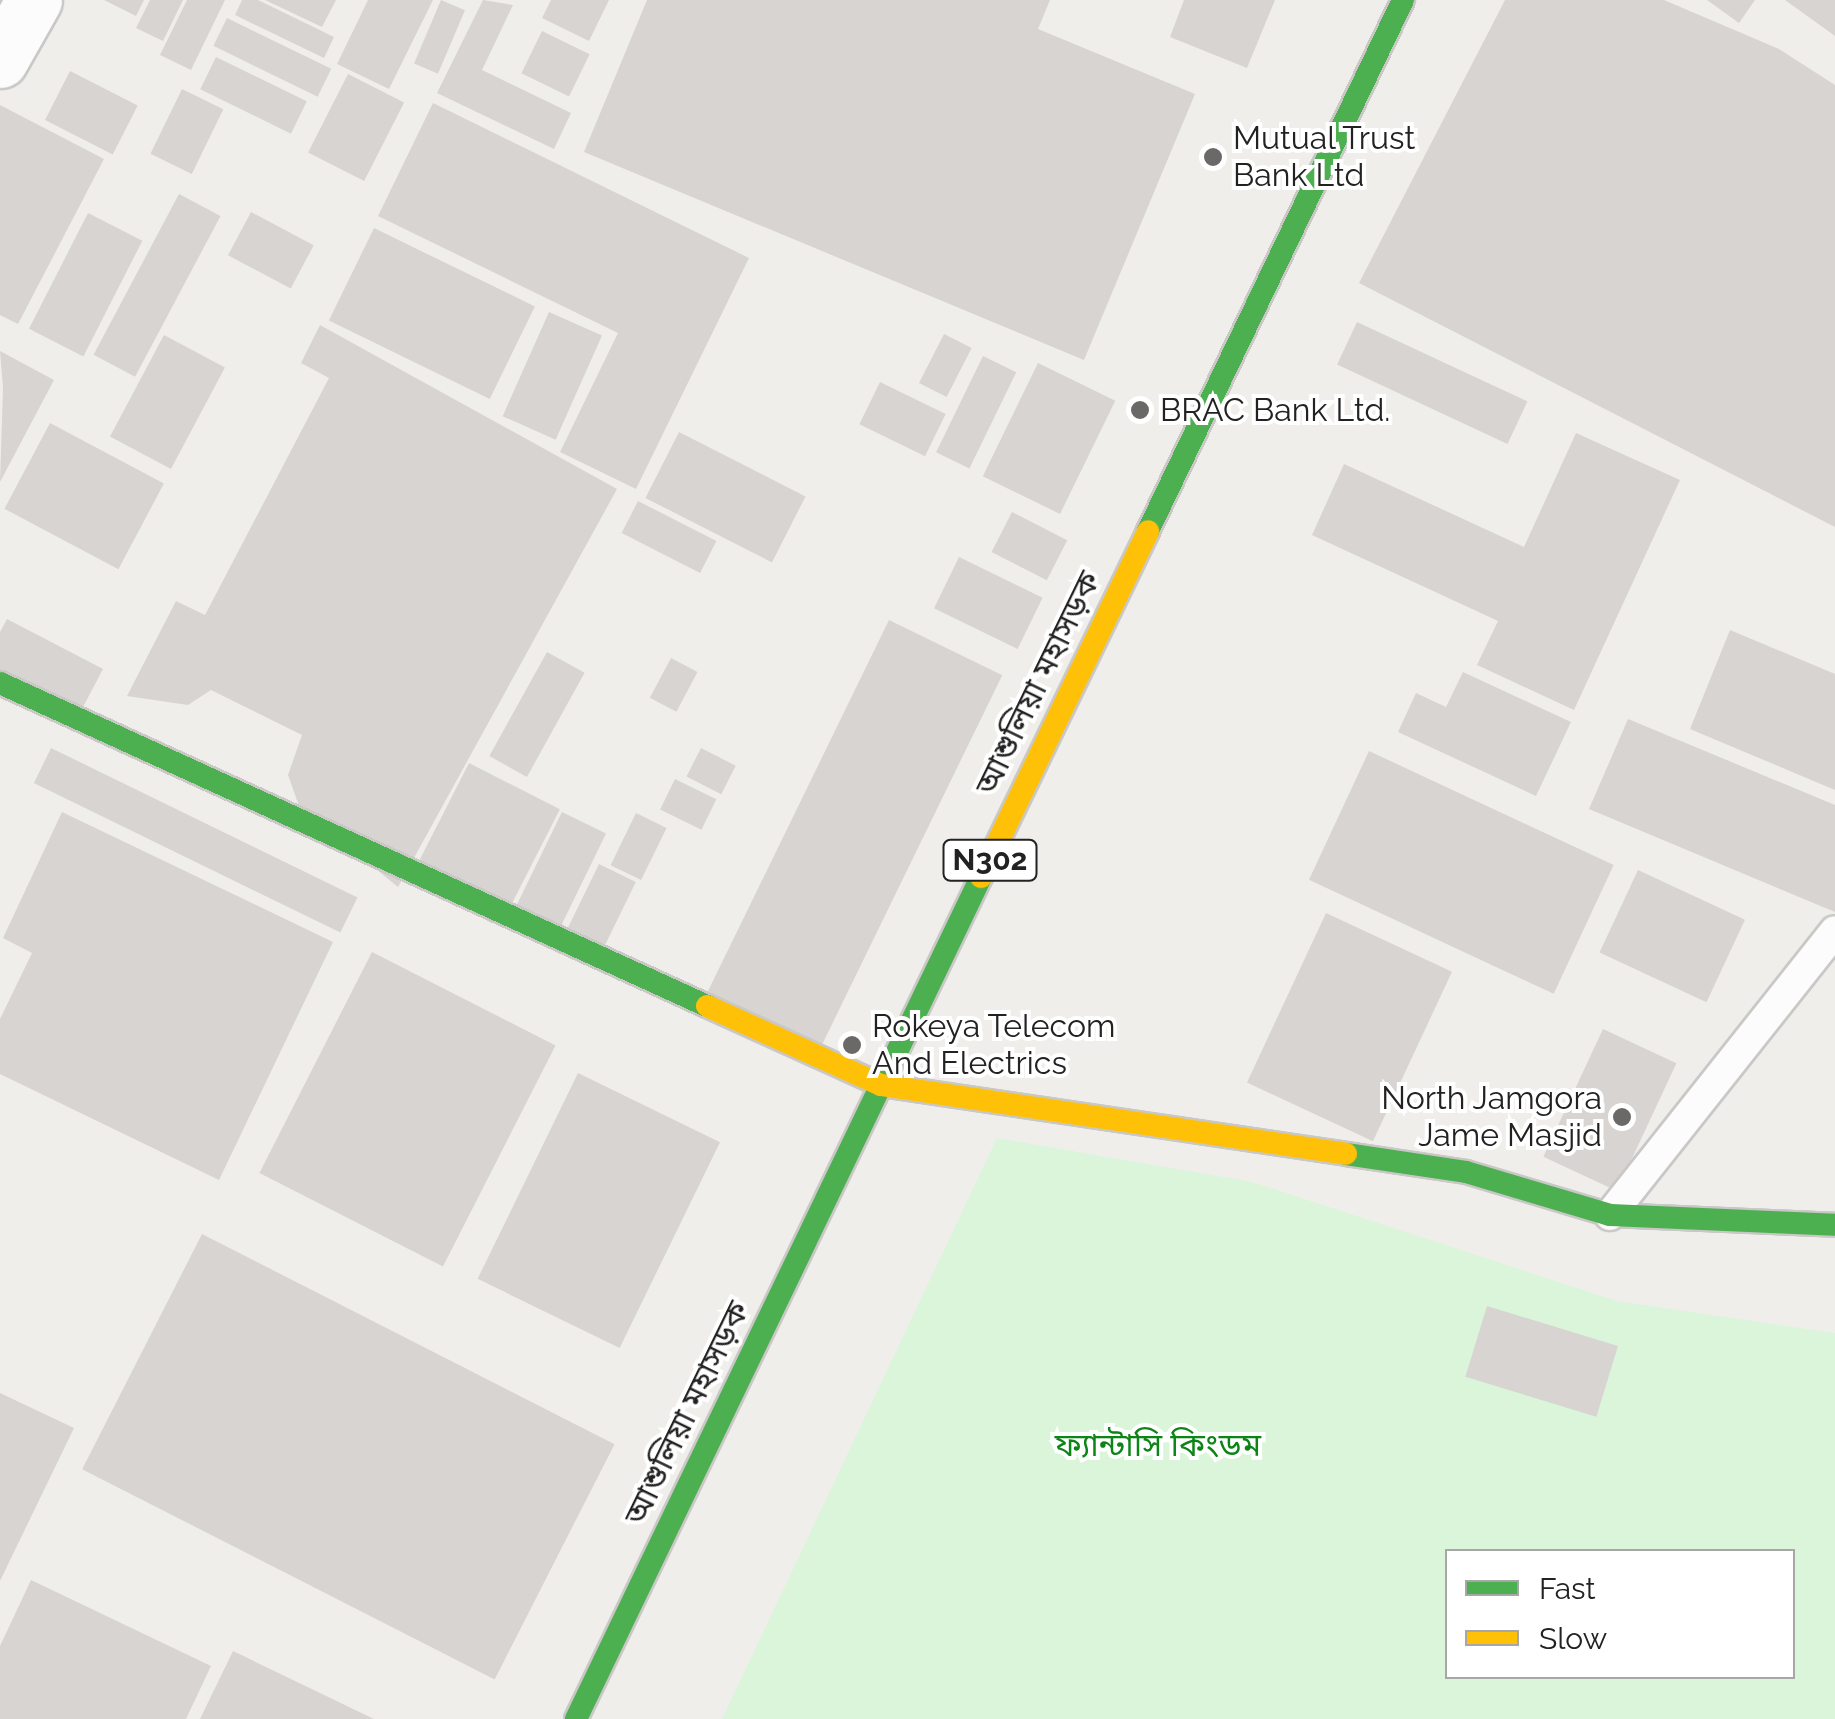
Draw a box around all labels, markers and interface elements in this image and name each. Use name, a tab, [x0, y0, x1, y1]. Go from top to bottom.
place label: Mutual Trust Bank Ltd	[1233, 120, 1417, 195]
marker: Mutual Trust Bank Ltd	[1202, 146, 1224, 168]
place label: BRAC Bank Ltd.	[1160, 391, 1390, 429]
marker: BRAC Bank Ltd.	[1129, 399, 1151, 421]
street label: আশুলিয়া মহাসড়ক	[967, 565, 1109, 801]
road number: N302	[942, 835, 1038, 885]
place label: Rokeya Telecom And Electrics	[872, 1008, 1116, 1083]
marker: Rokeya Telecom And Electrics	[841, 1034, 863, 1056]
place label: North Jamgora Jame Masjid	[1380, 1080, 1602, 1155]
marker: North Jamgora Jame Masjid	[1611, 1106, 1633, 1128]
street label: আশুলিয়া মহাসড়ক	[616, 1295, 758, 1531]
park label: ফ্যান্টাসি কিংডম	[1055, 1426, 1261, 1464]
legend	[1445, 1549, 1795, 1679]
text: Fast	[1539, 1571, 1596, 1606]
text: Slow	[1539, 1621, 1607, 1656]

